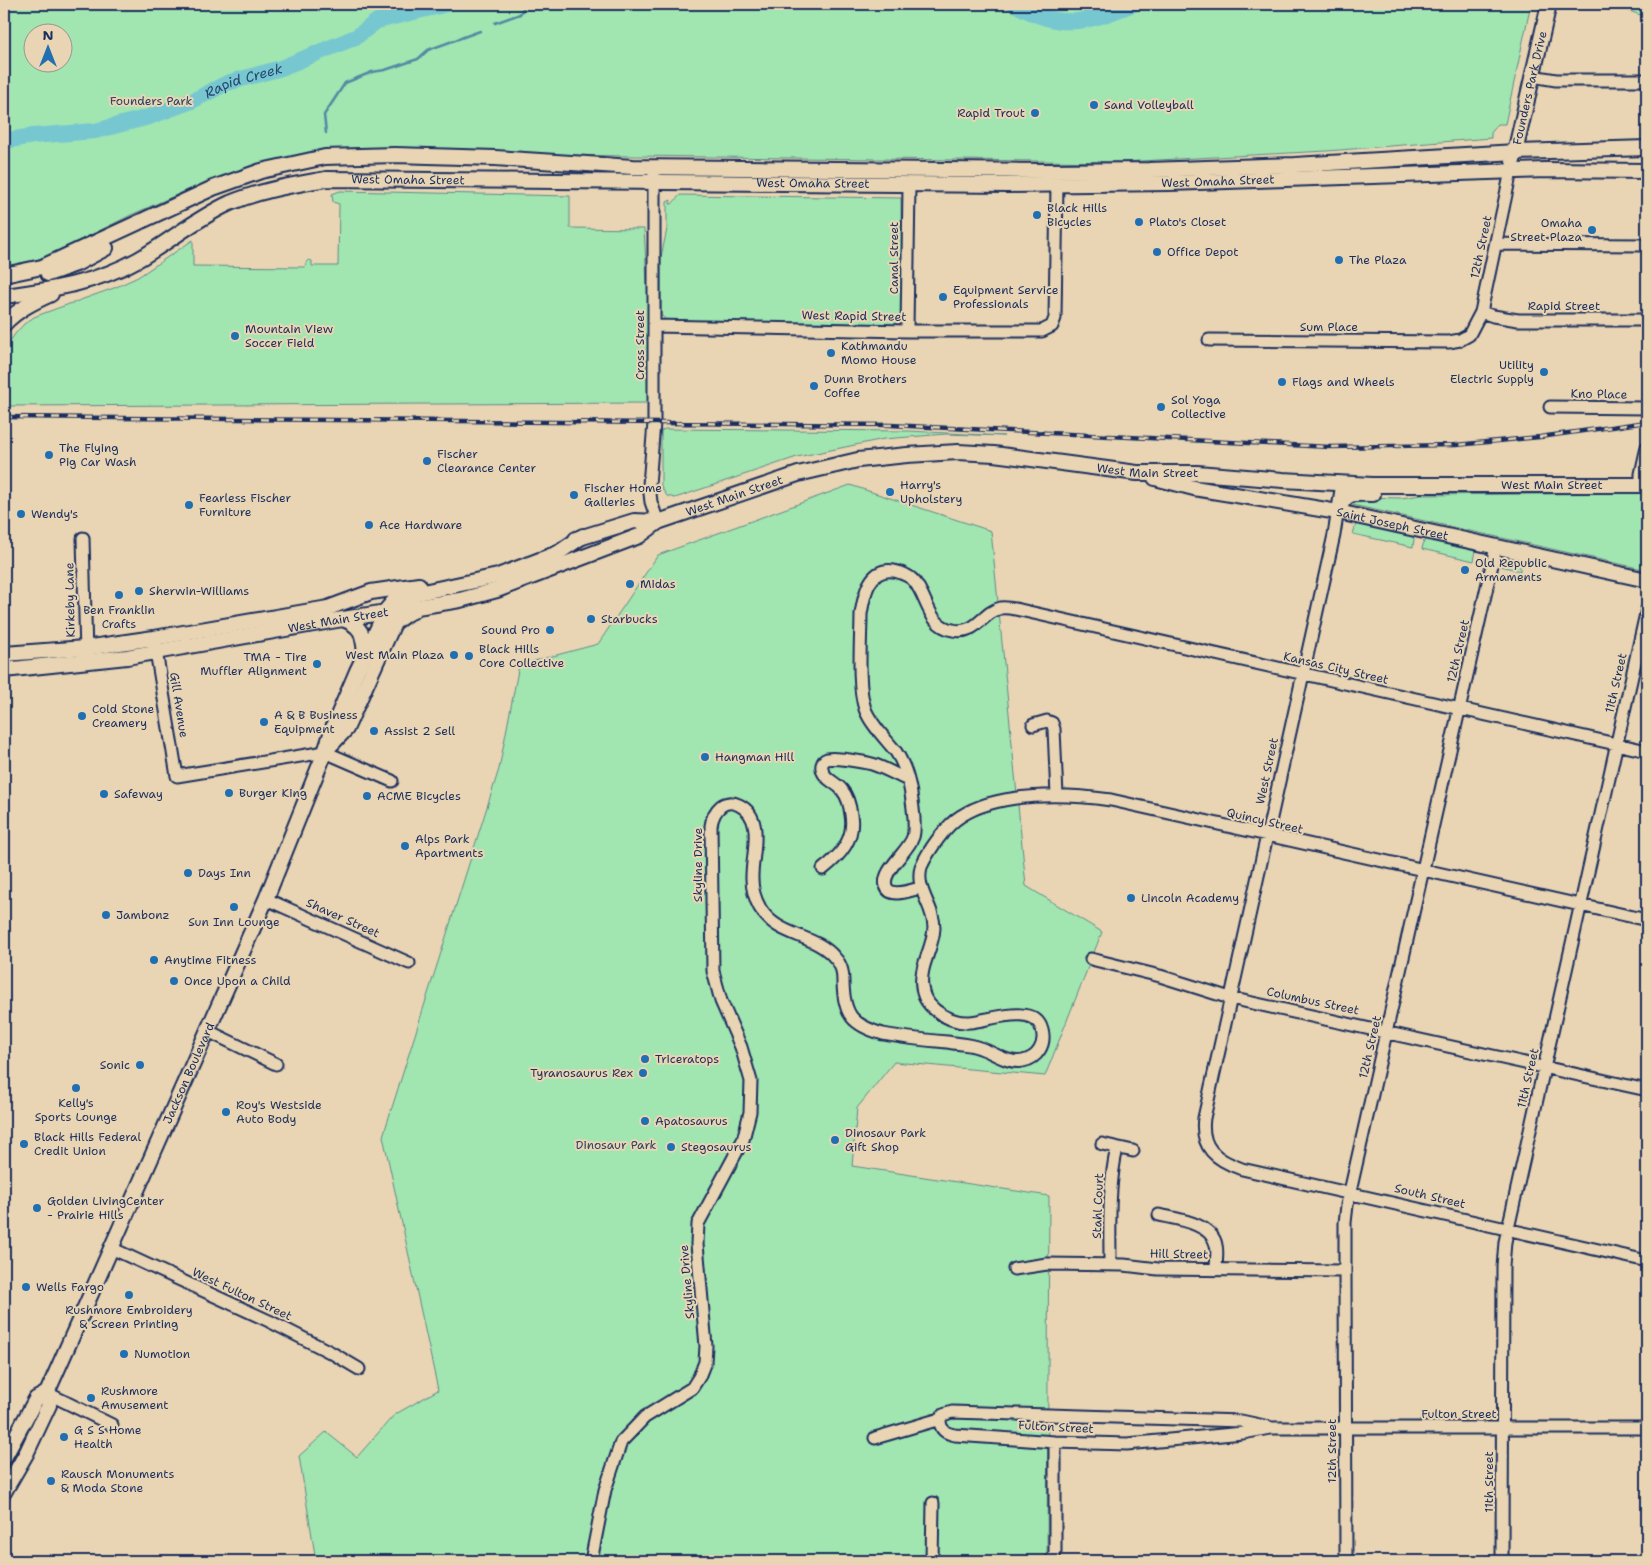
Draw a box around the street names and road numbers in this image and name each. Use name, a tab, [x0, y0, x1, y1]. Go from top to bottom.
street label: Founders Park Drive	[1509, 29, 1551, 146]
street label: West Omaha Street	[351, 171, 465, 188]
street label: West Omaha Street	[1161, 171, 1275, 191]
street label: West Omaha Street	[756, 175, 870, 192]
street label: 12th Street	[1466, 214, 1496, 280]
street label: Canal Street	[886, 222, 902, 294]
street label: Rapid Street	[1528, 298, 1600, 314]
street label: West Rapid Street	[801, 307, 907, 325]
street label: Cross Street	[632, 310, 648, 380]
street label: Sum Place	[1300, 319, 1358, 335]
street label: Kno Place	[1571, 386, 1628, 402]
street label: West Main Street	[1096, 460, 1198, 481]
street label: West Main Street	[684, 472, 785, 520]
street label: West Main Street	[1501, 477, 1603, 493]
street label: Saint Joseph Street	[1335, 504, 1450, 544]
street label: Kirkeby Lane	[61, 562, 79, 638]
street label: West Main Street	[287, 604, 390, 636]
street label: 12th Street	[1443, 618, 1473, 684]
street label: Kansas City Street	[1282, 648, 1390, 688]
street label: 11th Street	[1601, 651, 1631, 715]
street label: Gill Avenue	[166, 671, 192, 739]
street label: West Street	[1252, 736, 1282, 806]
street label: Quincy Street	[1225, 804, 1305, 838]
street label: Skyline Drive	[690, 828, 706, 902]
street label: Shaver Street	[304, 895, 382, 941]
street label: Columbus Street	[1265, 983, 1361, 1019]
street label: 12th Street	[1355, 1014, 1385, 1080]
street label: Jackson Boulevard	[159, 1020, 218, 1126]
street label: 11th Street	[1513, 1046, 1543, 1110]
street label: Stahl Court	[1089, 1173, 1107, 1239]
street label: South Street	[1393, 1180, 1467, 1212]
street label: Skyline Drive	[676, 1244, 698, 1320]
street label: Hill Street	[1150, 1245, 1208, 1263]
street label: West Fulton Street	[190, 1264, 294, 1324]
street label: Fulton Street	[1421, 1406, 1497, 1422]
street label: Fulton Street	[1018, 1417, 1094, 1437]
street label: 12th Street	[1324, 1419, 1340, 1483]
street label: 11th Street	[1481, 1451, 1497, 1513]

